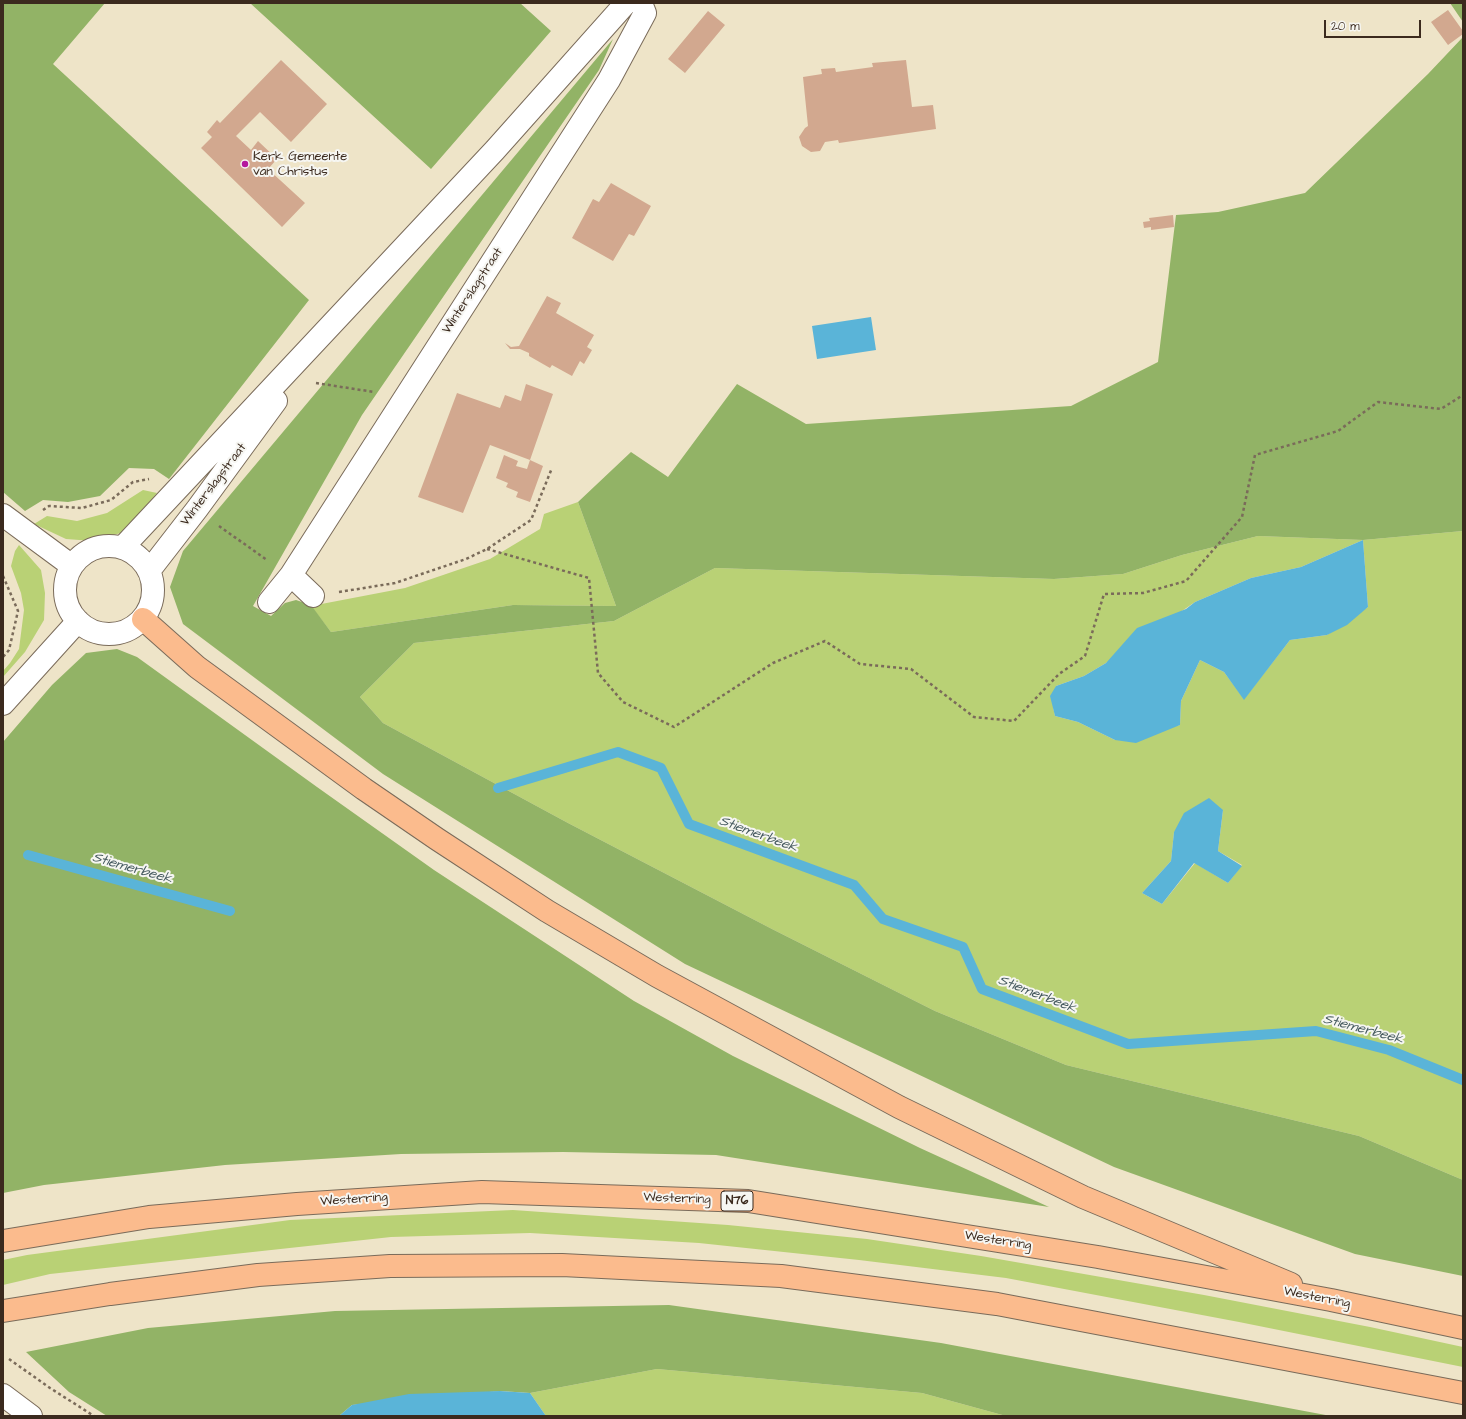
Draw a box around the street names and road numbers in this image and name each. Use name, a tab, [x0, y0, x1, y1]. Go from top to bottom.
street label: Winterslagstraat	[439, 245, 507, 337]
street label: Winterslagstraat	[178, 441, 250, 529]
street label: Westerring	[320, 1190, 388, 1210]
street label: Westerring	[643, 1190, 711, 1208]
road number: N76	[721, 1191, 753, 1211]
street label: Westerring	[963, 1228, 1033, 1254]
street label: Westerring	[1282, 1284, 1352, 1312]

